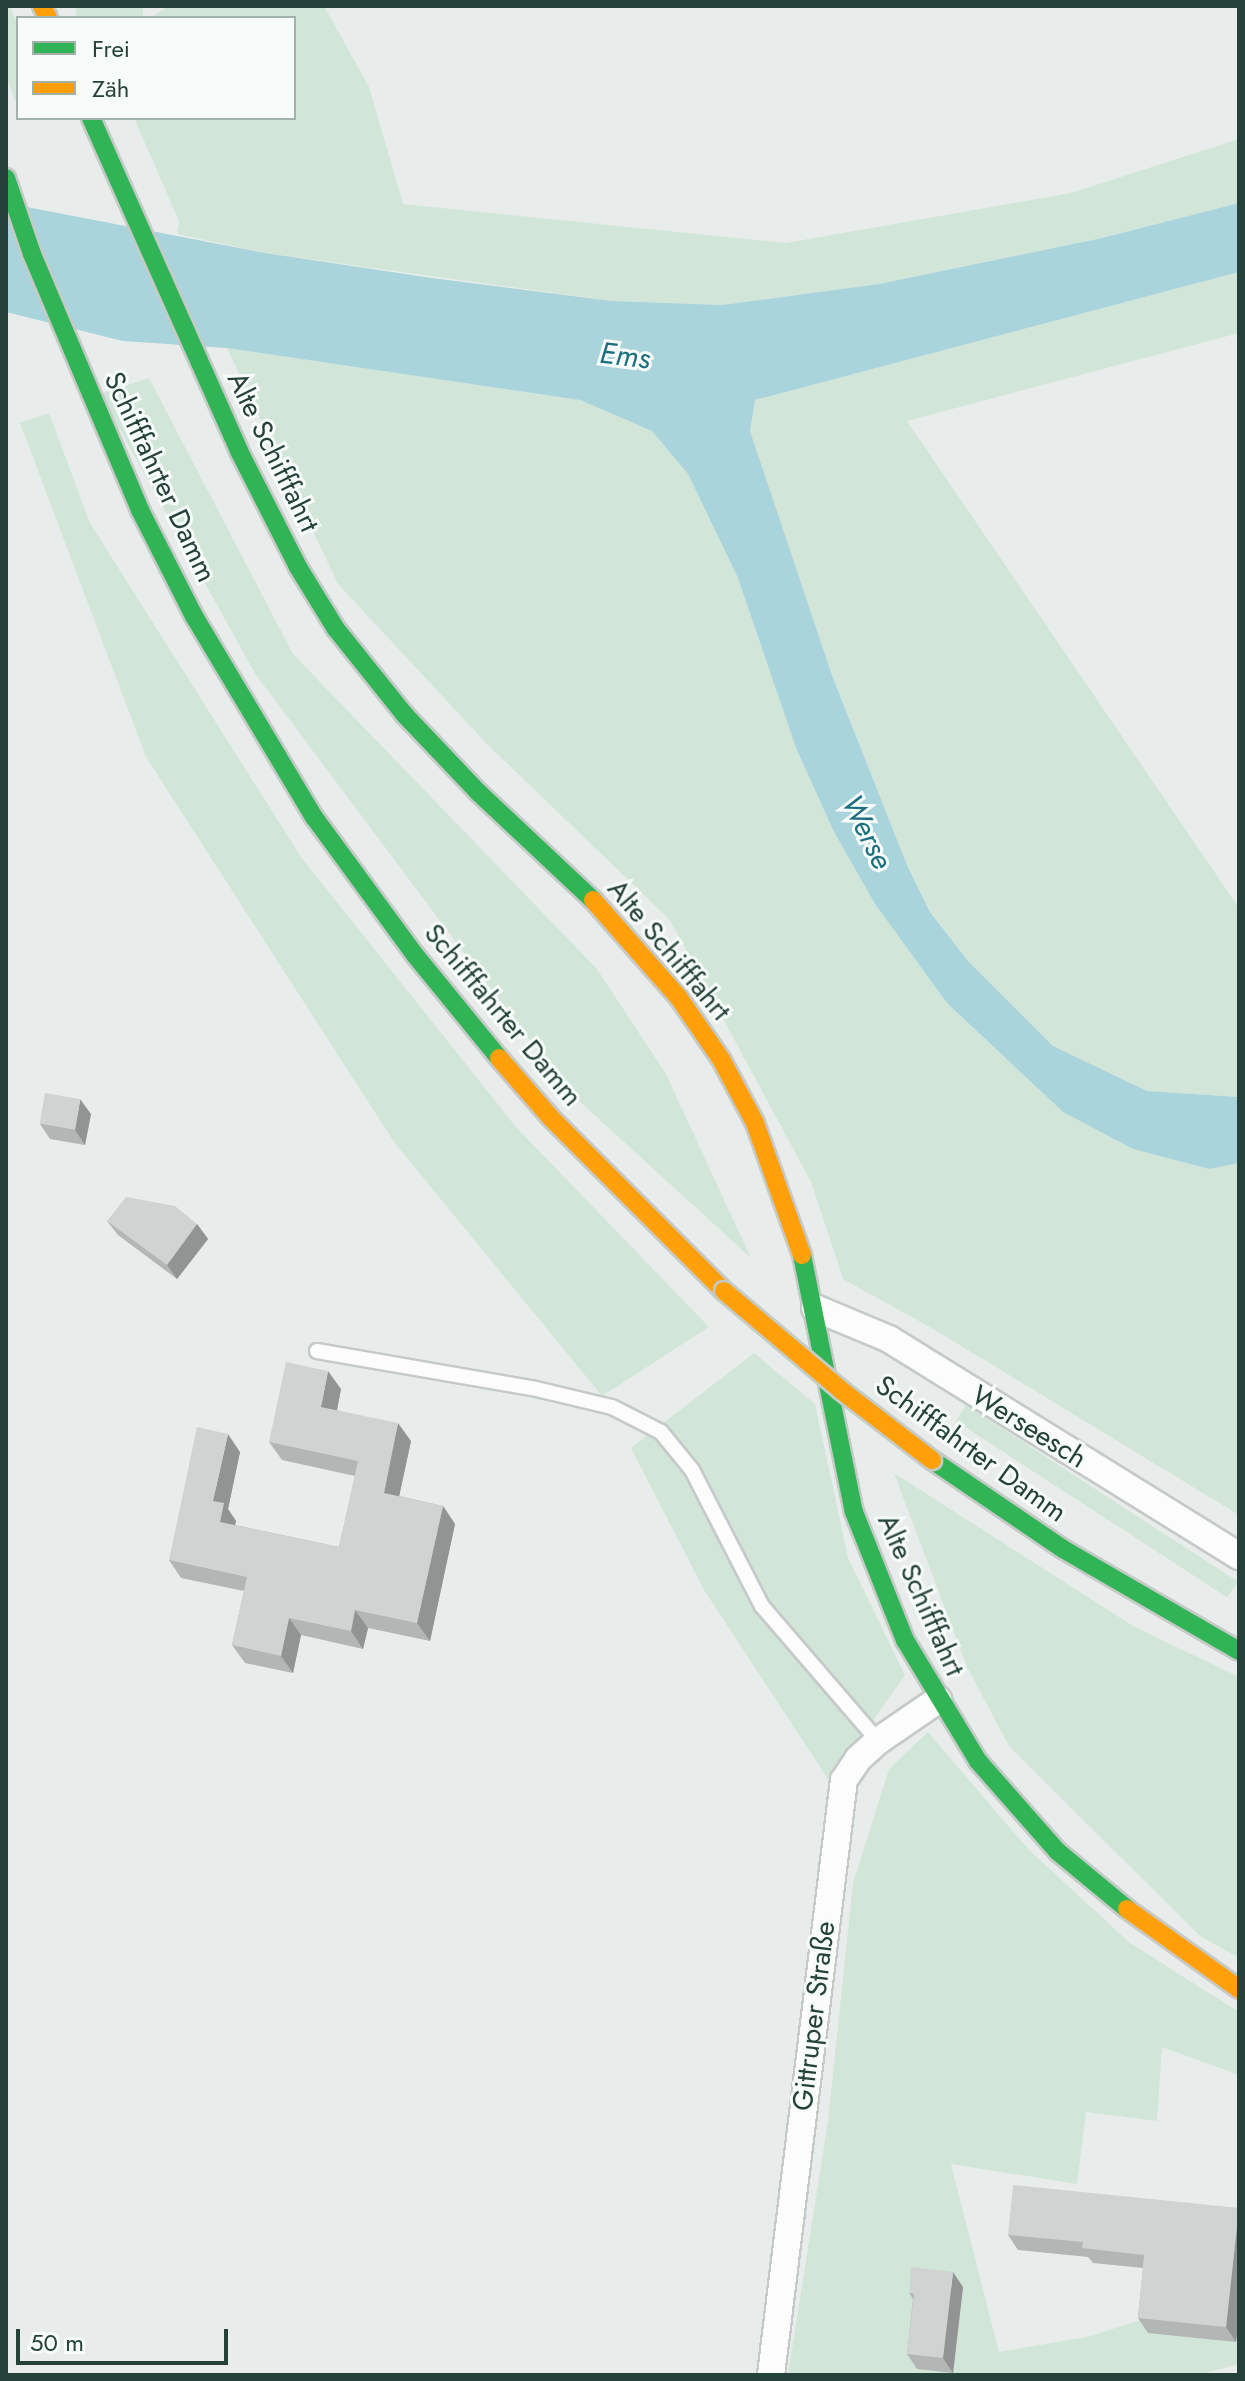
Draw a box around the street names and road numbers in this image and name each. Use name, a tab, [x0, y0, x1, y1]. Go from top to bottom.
street label: Schifffahrter Damm	[97, 367, 223, 587]
street label: Alte Schifffahrt	[220, 367, 326, 537]
street label: Alte Schifffahrt	[600, 873, 738, 1027]
street label: Schifffahrter Damm	[417, 917, 589, 1113]
street label: Schifffahrter Damm	[869, 1368, 1073, 1530]
street label: Werseesch	[965, 1379, 1093, 1475]
street label: Alte Schifffahrt	[870, 1509, 972, 1681]
street label: Gittruper Straße	[786, 1919, 842, 2113]

